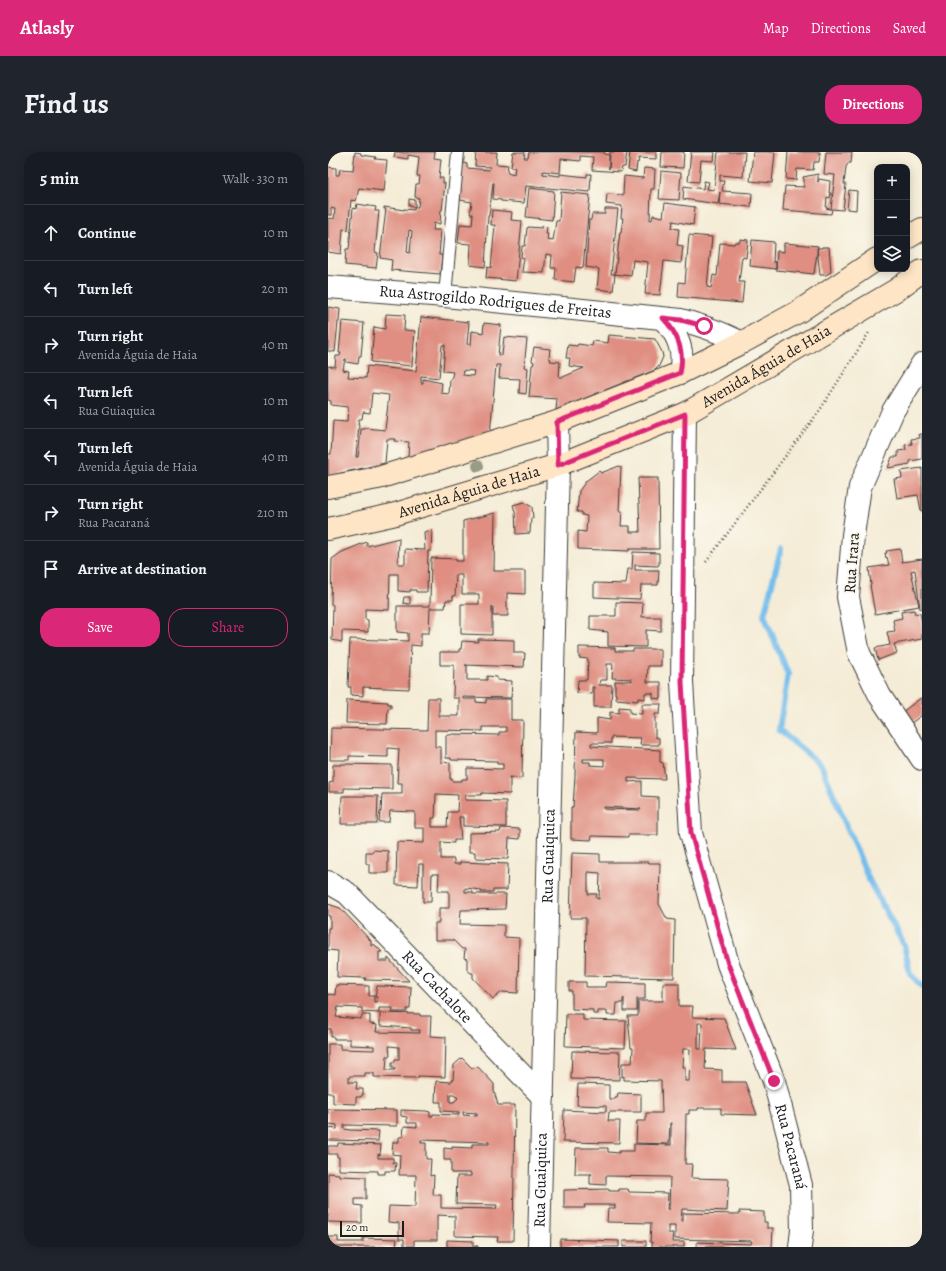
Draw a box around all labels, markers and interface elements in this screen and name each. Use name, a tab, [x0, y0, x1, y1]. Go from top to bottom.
text: Atlasly	[20, 15, 74, 41]
text: Map	[763, 19, 789, 38]
text: Directions	[811, 19, 871, 38]
text: Saved	[893, 19, 926, 38]
text: Find us	[24, 85, 109, 123]
button: Directions	[825, 85, 922, 124]
map controls	[874, 164, 910, 272]
button: +	[874, 164, 910, 200]
text: 5 min	[40, 167, 79, 190]
text: Walk · 330 m	[222, 170, 288, 187]
button: −	[874, 200, 910, 236]
icon: ahead	[40, 222, 62, 244]
text: Continue	[78, 223, 136, 243]
text: 10 m	[263, 224, 288, 241]
button: layers	[874, 236, 910, 272]
icon: left	[40, 278, 62, 300]
text: Turn left	[78, 279, 133, 299]
text: 20 m	[262, 280, 288, 297]
street label: Rua Astrogildo Rodrigues de Freitas	[378, 280, 613, 324]
route start	[695, 317, 713, 335]
street label: Avenida Águia de Haia	[696, 319, 836, 413]
text: Turn right	[78, 326, 143, 346]
icon: right	[40, 334, 62, 356]
text: 40 m	[262, 336, 288, 353]
text: Avenida Águia de Haia	[78, 346, 197, 363]
text: Turn left	[78, 382, 133, 402]
icon: left	[40, 390, 62, 412]
text: 10 m	[263, 392, 288, 409]
text: Rua Guiaquica	[78, 402, 155, 419]
text: Turn left	[78, 438, 133, 458]
icon: left	[40, 446, 62, 468]
text: 40 m	[262, 448, 288, 465]
text: Avenida Águia de Haia	[78, 458, 197, 475]
street label: Avenida Águia de Haia	[395, 460, 543, 524]
text: Turn right	[78, 494, 143, 514]
icon: right	[40, 502, 62, 524]
text: 210 m	[257, 504, 288, 521]
text: Rua Pacaraná	[78, 514, 150, 531]
street label: Rua Irara	[839, 531, 865, 594]
icon: arrive	[40, 558, 62, 580]
text: Arrive at destination	[78, 559, 207, 579]
button: Save	[40, 608, 160, 647]
button: Share	[168, 608, 288, 647]
street label: Rua Guaiquica	[536, 808, 561, 904]
street label: Rua Cachalote	[397, 946, 477, 1028]
route end	[765, 1072, 783, 1090]
street label: Rua Pacaraná	[769, 1101, 812, 1190]
street label: Rua Guaiquica	[528, 1132, 553, 1228]
scale bar	[340, 1219, 404, 1238]
text: 20 m	[346, 1220, 368, 1235]

